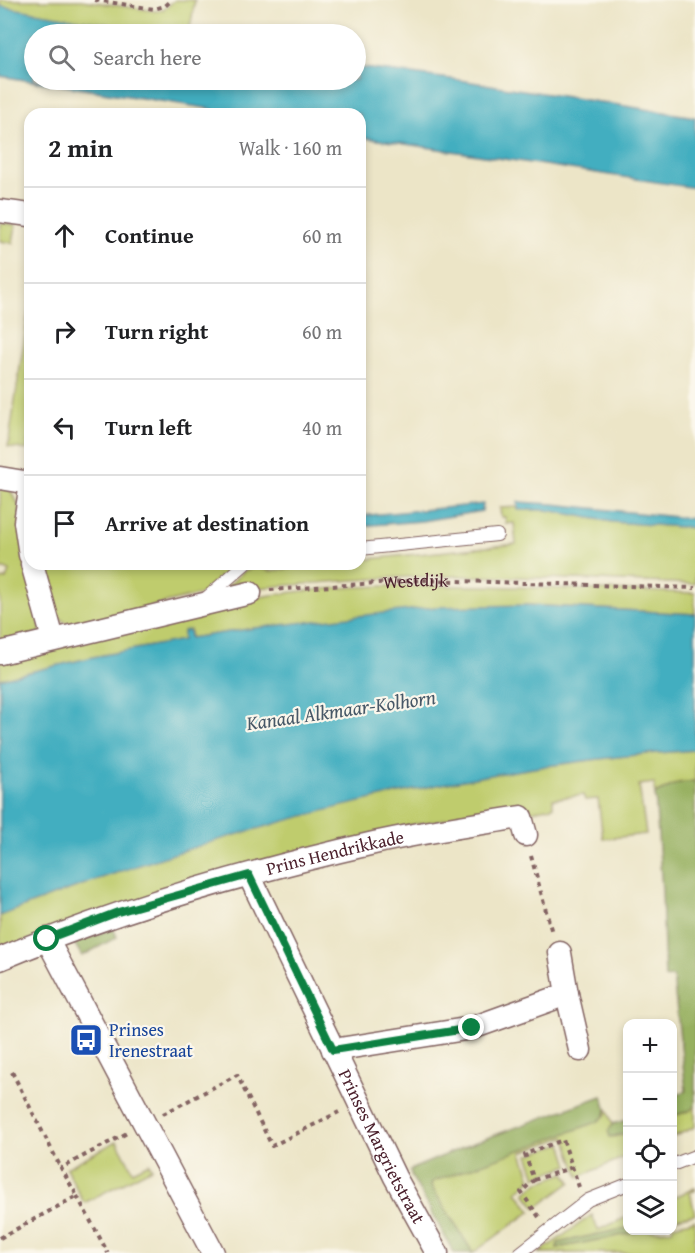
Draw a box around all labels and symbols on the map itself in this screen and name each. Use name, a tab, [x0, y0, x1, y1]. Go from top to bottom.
street label: Westdijk	[382, 566, 450, 596]
water label: Kanaal Alkmaar-Kolhorn	[243, 682, 437, 737]
street label: Prins Hendrikkade	[263, 823, 406, 882]
route start	[33, 925, 59, 951]
route end	[458, 1014, 484, 1040]
place label: Prinses Irenestraat	[109, 1016, 193, 1064]
bus stop icon: Prinses Irenestraat	[68, 1022, 104, 1058]
street label: Prinses Margrietstraat	[332, 1064, 433, 1229]

